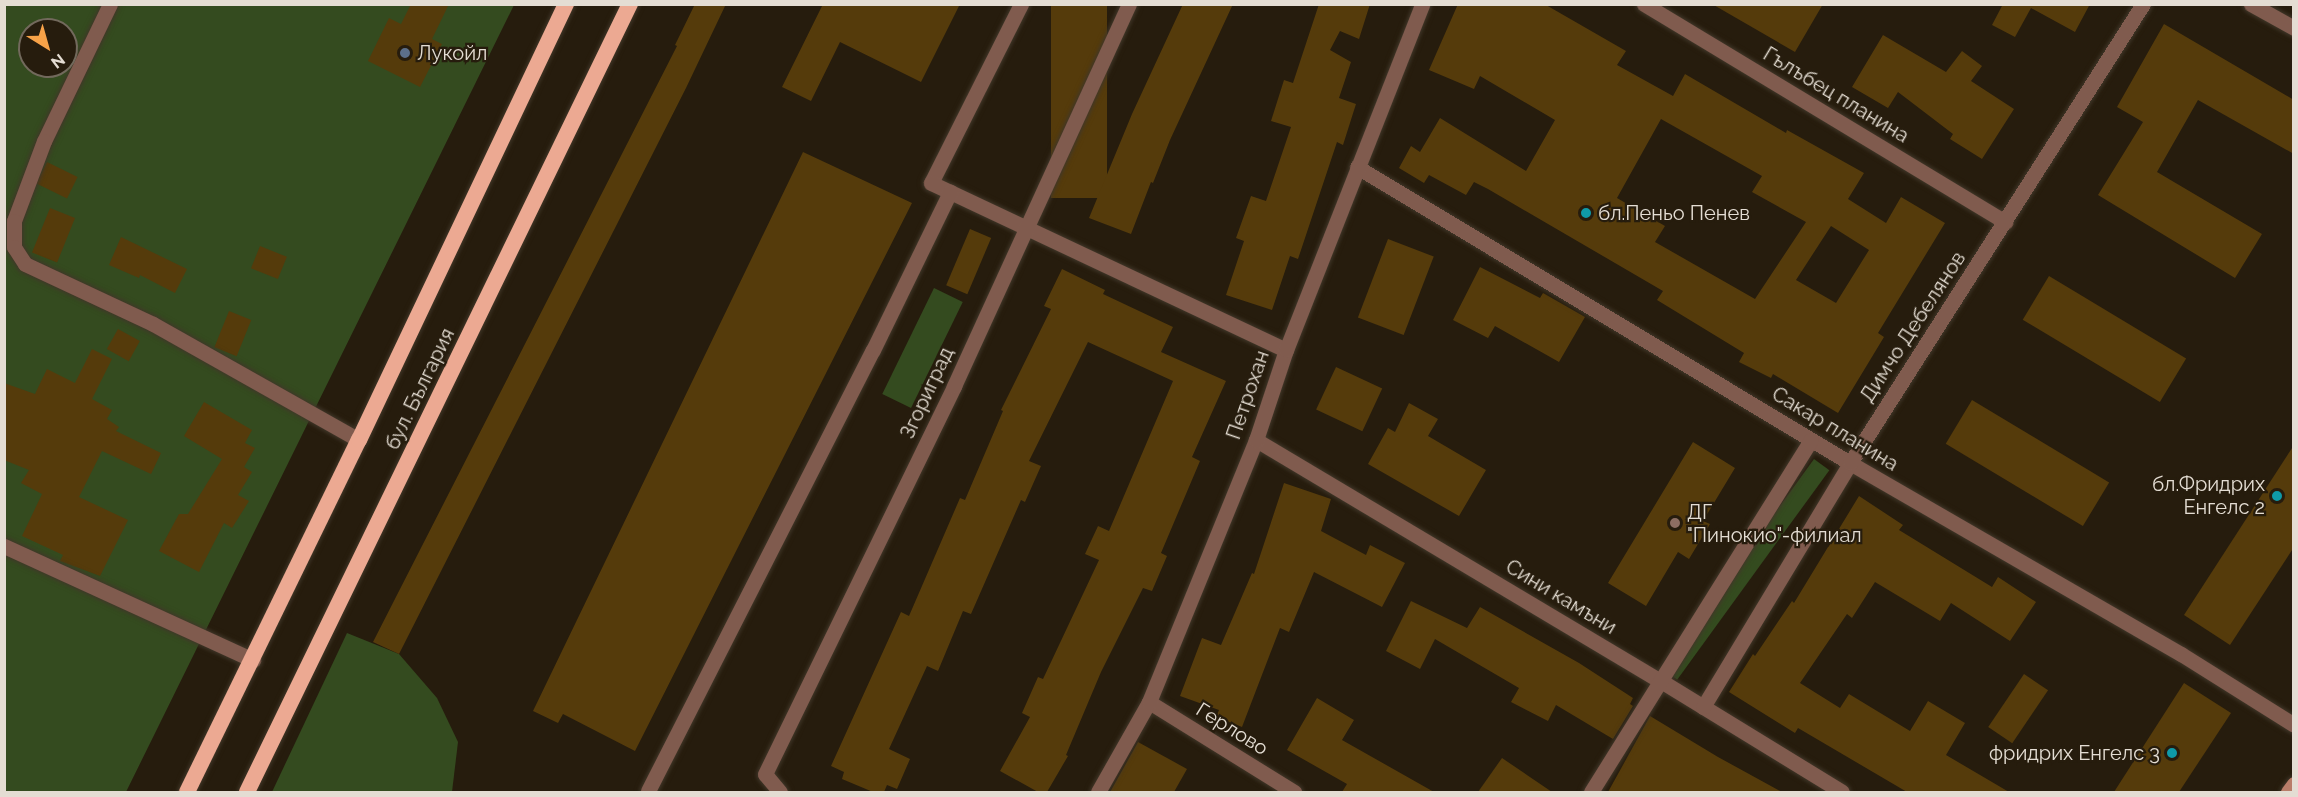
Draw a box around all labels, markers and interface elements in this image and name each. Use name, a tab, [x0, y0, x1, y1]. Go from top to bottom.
north arrow	[18, 18, 78, 78]
place label: Лукойл	[417, 41, 487, 65]
street label: Гълъбец планина	[1759, 42, 1913, 148]
marker: Лукойл	[398, 46, 412, 60]
text: N	[47, 50, 69, 72]
place label: бл.Пеньо Пенев	[1598, 201, 1750, 225]
marker: бл.Пеньо Пенев	[1579, 206, 1593, 220]
street label: Димчо Дебелянов	[1855, 247, 1971, 407]
street label: бул. България	[380, 324, 460, 454]
street label: Згориград	[895, 343, 959, 443]
street label: Петрохан	[1222, 347, 1274, 443]
street label: Сакар планина	[1768, 382, 1902, 476]
place label: бл.Фридрих Енгелс 2	[2152, 472, 2265, 519]
marker: бл.Фридрих Енгелс 2	[2270, 489, 2284, 503]
place label: ДГ "Пинокио"-филиал	[1687, 500, 1862, 547]
marker: ДГ "Пинокио"-филиал	[1668, 516, 1682, 530]
street label: Сини камъни	[1501, 555, 1621, 639]
street label: Герлово	[1192, 698, 1272, 760]
place label: фридрих Енгелс 3	[1989, 741, 2160, 765]
marker: фридрих Енгелс 3	[2165, 746, 2179, 760]

